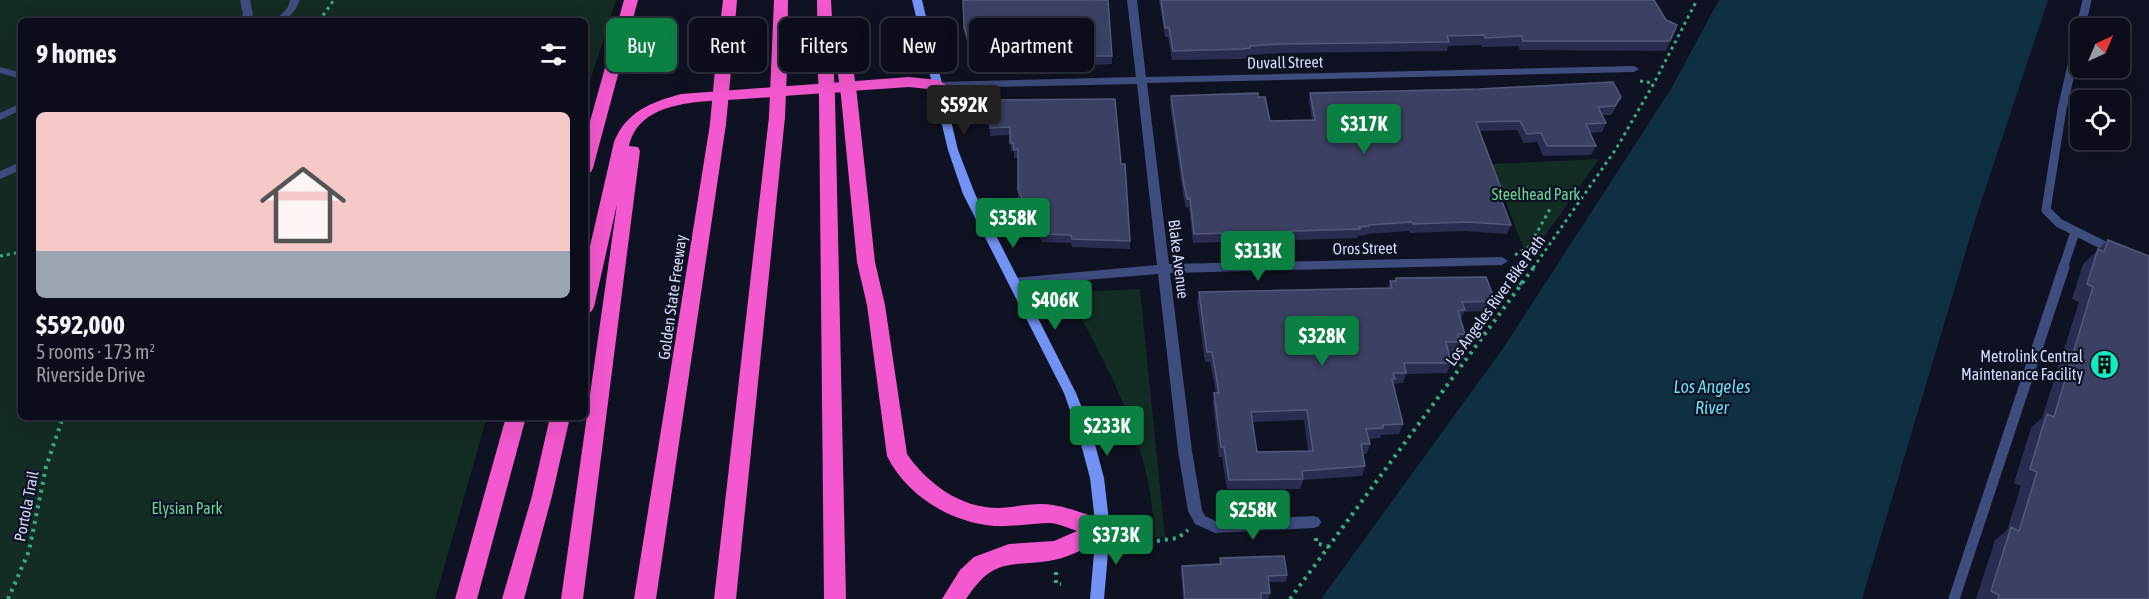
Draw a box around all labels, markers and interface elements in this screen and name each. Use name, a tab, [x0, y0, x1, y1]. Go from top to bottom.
chip: Buy	[606, 18, 677, 72]
chip: Rent	[689, 18, 767, 72]
chip: Filters	[779, 18, 869, 72]
chip: New	[881, 18, 957, 72]
chip: Apartment	[969, 18, 1094, 72]
north arrow	[2070, 18, 2130, 78]
map controls	[2070, 18, 2130, 150]
icon: filters	[537, 38, 570, 71]
text: 9 homes	[36, 39, 116, 69]
street label: Duvall Street	[1247, 52, 1324, 72]
pin: $592K	[922, 85, 1006, 136]
button: locate	[2070, 90, 2130, 150]
text: $592K	[941, 93, 987, 116]
pin: $317K	[1322, 104, 1406, 155]
text: $317K	[1341, 112, 1387, 135]
icon: home	[249, 151, 357, 259]
park label: Steelhead Park	[1492, 185, 1580, 203]
pin: $358K	[971, 198, 1055, 249]
text: $358K	[990, 206, 1036, 229]
street label: Blake Avenue	[1165, 218, 1193, 300]
pin: $313K	[1216, 231, 1300, 282]
street label: Los Angeles River Bike Path	[1442, 231, 1549, 369]
street label: Golden State Freeway	[654, 233, 691, 361]
street label: Oros Street	[1333, 238, 1398, 258]
text: $313K	[1235, 239, 1281, 262]
pin: $406K	[1013, 280, 1097, 331]
text: $406K	[1032, 288, 1078, 311]
text: $592,000	[36, 310, 125, 340]
pin: $328K	[1280, 316, 1364, 367]
text: $328K	[1299, 324, 1345, 347]
text: 5 rooms · 173 m²	[36, 340, 155, 363]
place label: Metrolink Central Maintenance Facility	[1961, 347, 2084, 384]
building icon: Metrolink Central Maintenance Facility	[2088, 349, 2120, 381]
text: Riverside Drive	[36, 363, 145, 386]
water label: Los Angeles River	[1673, 376, 1751, 418]
pin: $233K	[1065, 406, 1149, 457]
text: $233K	[1084, 414, 1130, 437]
street label: Portola Trail	[10, 468, 42, 543]
pin: $258K	[1211, 490, 1295, 541]
text: $258K	[1230, 498, 1276, 521]
park label: Elysian Park	[152, 499, 222, 518]
pin: $373K	[1074, 515, 1158, 566]
text: $373K	[1093, 523, 1139, 546]

